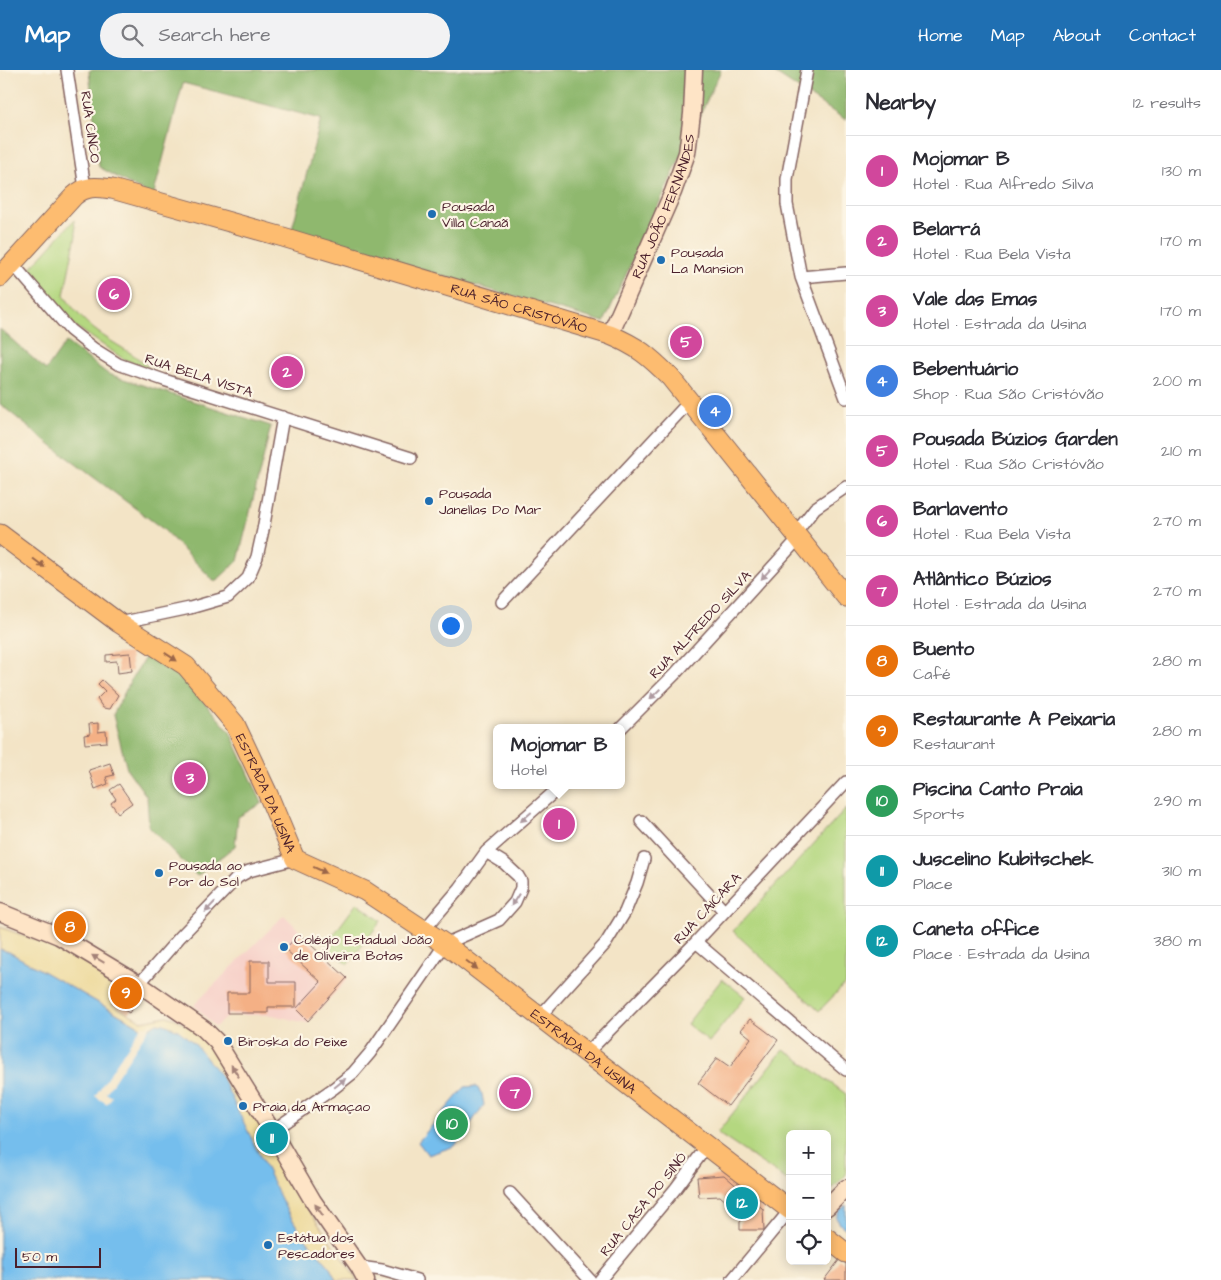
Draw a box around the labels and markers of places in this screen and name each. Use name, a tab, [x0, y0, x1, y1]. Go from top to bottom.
place label: Pousada Villa Canaã	[442, 197, 508, 233]
marker: Pousada Villa Canaã	[426, 208, 438, 220]
place label: Pousada La Mansion	[671, 243, 743, 279]
marker: Pousada La Mansion	[655, 254, 667, 266]
pin: 6	[98, 275, 130, 313]
pin: 5	[670, 323, 702, 361]
pin: 2	[271, 353, 303, 391]
pin: 4	[699, 392, 731, 430]
place label: Pousada Janellas Do Mar	[439, 484, 542, 520]
marker: Pousada Janellas Do Mar	[423, 495, 435, 507]
pin: 3	[174, 759, 206, 797]
pin: 1	[543, 805, 575, 843]
place label: Pousada ao Por do Sol	[169, 856, 242, 892]
marker: Pousada ao Por do Sol	[153, 867, 165, 879]
pin: 8	[54, 908, 86, 946]
place label: Colégio Estadual João de Oliveira Botas	[294, 930, 432, 966]
marker: Colégio Estadual João de Oliveira Botas	[278, 941, 290, 953]
pin: 9	[110, 974, 142, 1012]
place label: Biroska do Peixe	[238, 1032, 348, 1052]
marker: Biroska do Peixe	[222, 1035, 234, 1047]
pin: 7	[499, 1074, 531, 1112]
place label: Praia da Armaçao	[253, 1097, 370, 1117]
marker: Praia da Armaçao	[237, 1100, 249, 1112]
pin: 10	[436, 1105, 468, 1143]
pin: 11	[256, 1119, 288, 1157]
pin: 12	[726, 1184, 758, 1222]
place label: Estátua dos Pescadores	[278, 1228, 355, 1264]
marker: Estátua dos Pescadores	[262, 1239, 274, 1251]

